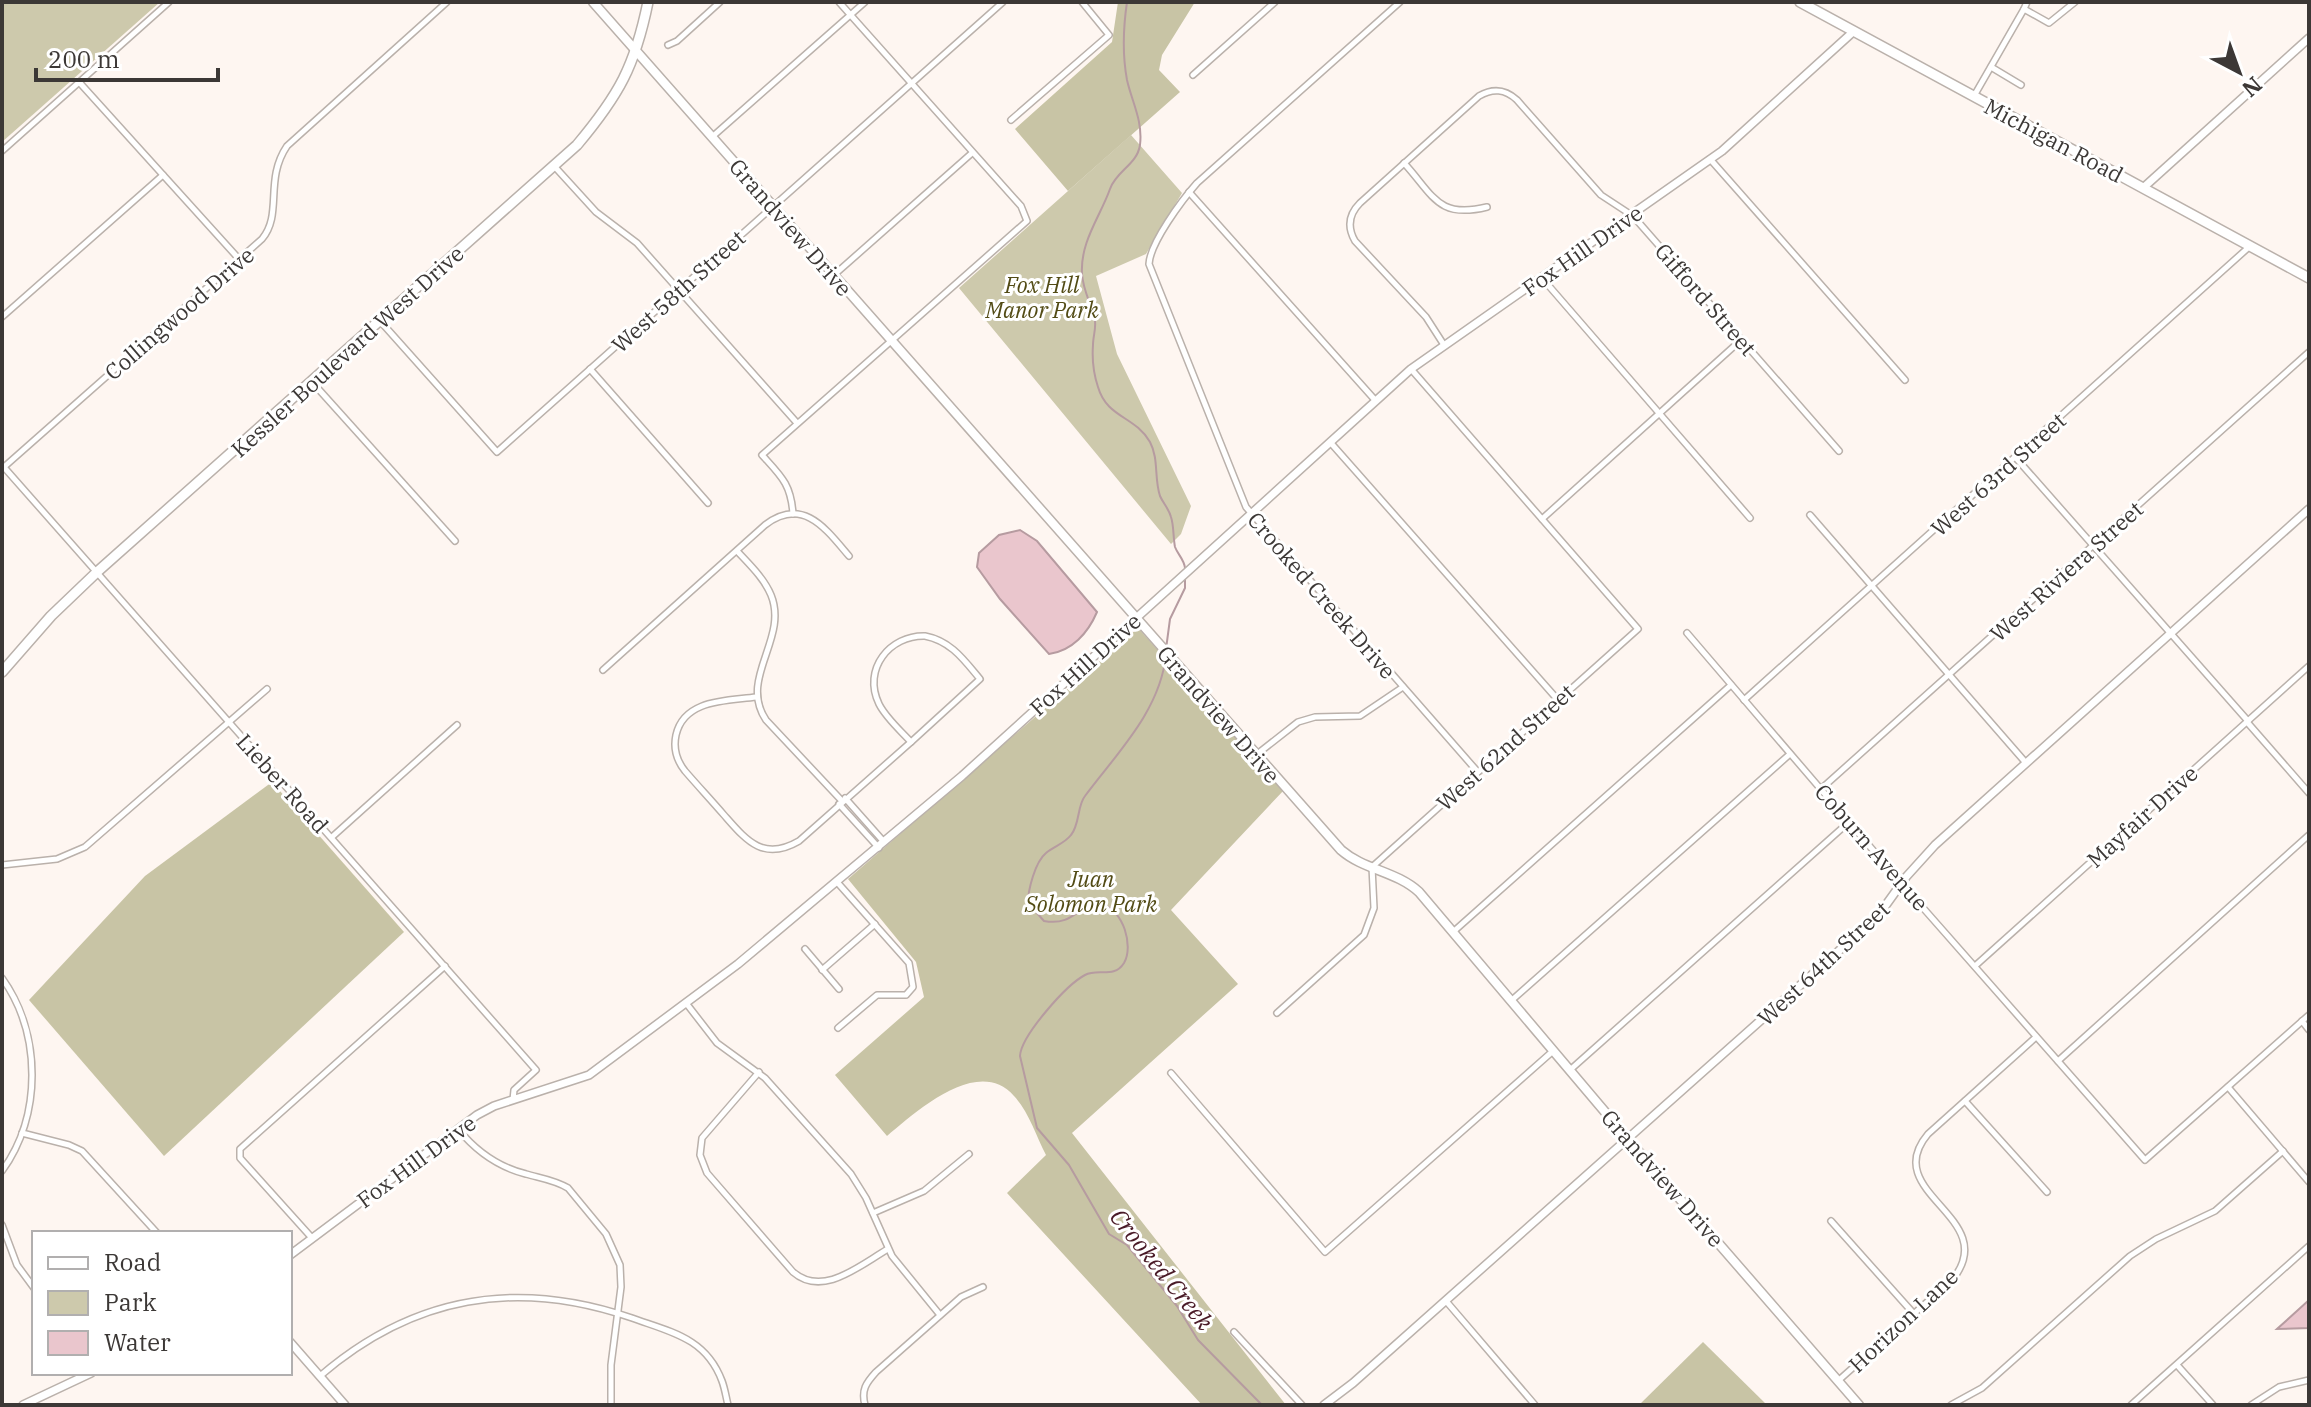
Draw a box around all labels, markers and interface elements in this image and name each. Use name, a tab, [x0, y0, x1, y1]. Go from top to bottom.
scale bar	[36, 32, 218, 82]
north arrow	[2199, 32, 2279, 112]
text: 200 m	[48, 43, 120, 75]
text: N	[2236, 71, 2269, 104]
street label: Michigan Road	[1979, 91, 2129, 189]
street label: Grandview Drive	[723, 152, 859, 302]
street label: Fox Hill Drive	[1516, 198, 1648, 302]
street label: West 58th Street	[605, 223, 751, 359]
street label: Gifford Street	[1649, 237, 1763, 362]
street label: Kessler Boulevard West Drive	[225, 239, 469, 463]
street label: Collingwood Drive	[98, 240, 260, 386]
park label: Fox Hill Manor Park	[984, 270, 1099, 324]
street label: West 63rd Street	[1924, 406, 2072, 542]
street label: West Riviera Street	[1983, 494, 2149, 647]
street label: Crooked Creek Drive	[1241, 505, 1403, 685]
street label: Fox Hill Drive	[1023, 606, 1147, 722]
street label: Grandview Drive	[1151, 639, 1287, 789]
street label: West 62nd Street	[1430, 677, 1580, 817]
street label: Lieber Road	[231, 727, 335, 839]
street label: Mayfair Drive	[2080, 759, 2204, 873]
street label: Coburn Avenue	[1809, 777, 1935, 917]
park label: Juan Solomon Park	[1024, 864, 1158, 918]
street label: West 64th Street	[1751, 894, 1895, 1032]
street label: Grandview Drive	[1595, 1103, 1731, 1253]
street label: Fox Hill Drive	[351, 1108, 481, 1214]
water label: Crooked Creek	[1103, 1201, 1221, 1337]
legend	[32, 1231, 292, 1375]
text: Road	[104, 1246, 161, 1278]
street label: Horizon Lane	[1842, 1262, 1964, 1378]
text: Park	[104, 1286, 156, 1318]
text: Water	[104, 1326, 171, 1358]

